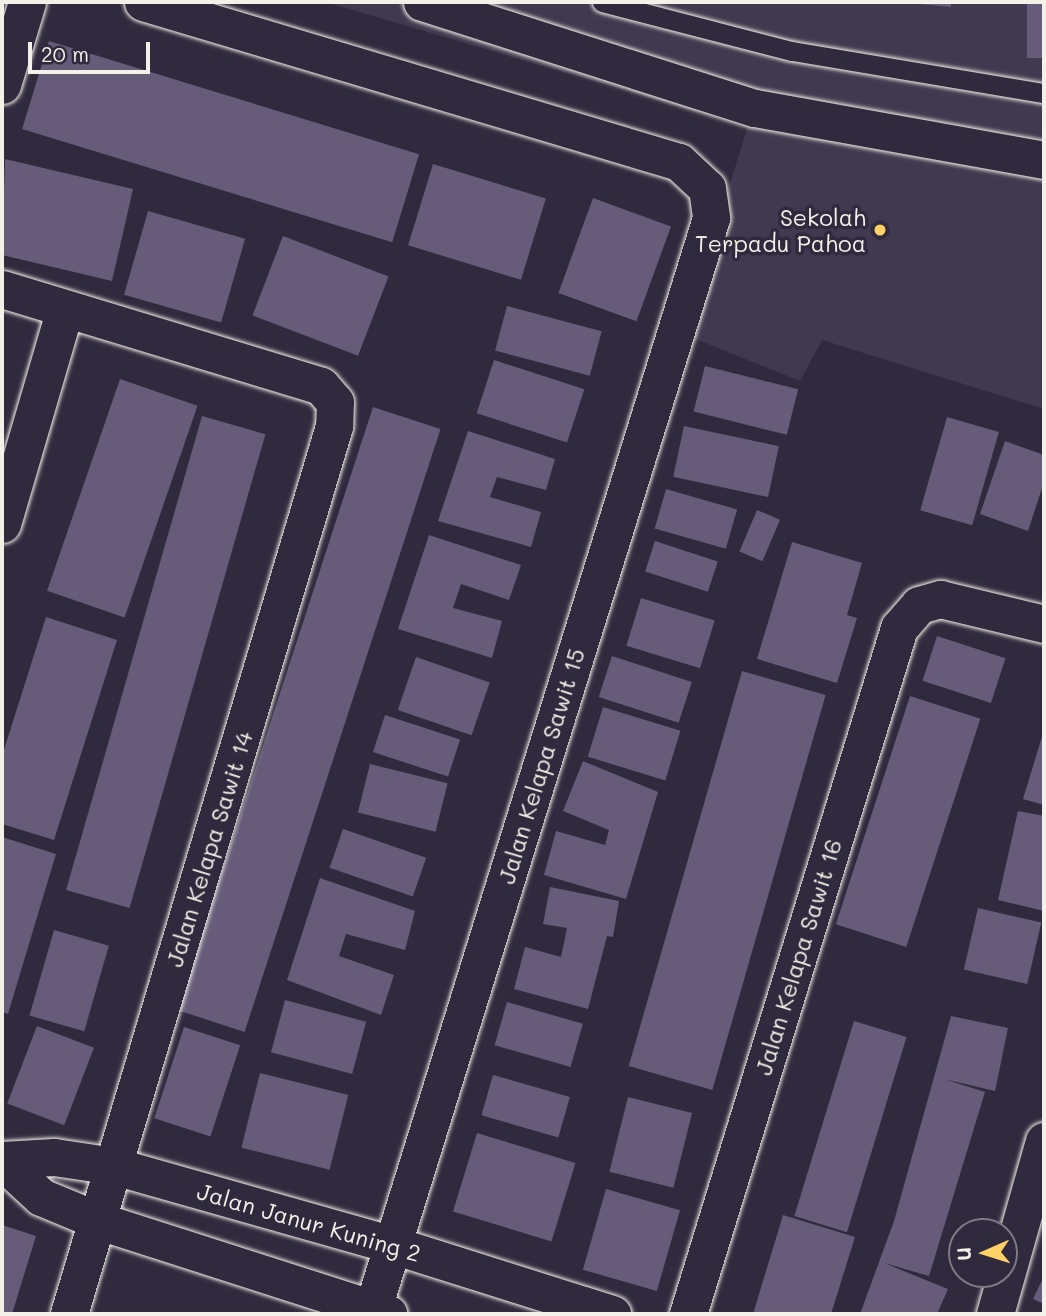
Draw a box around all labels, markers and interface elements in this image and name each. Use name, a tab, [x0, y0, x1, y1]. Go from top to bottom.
scale bar	[32, 28, 154, 72]
text: 20 m	[41, 40, 89, 67]
place label: Sekolah Terpadu Pahoa	[695, 203, 866, 257]
marker: Sekolah Terpadu Pahoa	[872, 222, 888, 238]
street label: Jalan Kelapa Sawit 15	[492, 645, 590, 887]
street label: Jalan Kelapa Sawit 14	[160, 728, 258, 970]
street label: Jalan Kelapa Sawit 16	[749, 836, 847, 1078]
street label: Jalan Janur Kuning 2	[194, 1177, 424, 1267]
north arrow	[948, 1218, 1018, 1288]
text: U	[951, 1247, 976, 1261]

